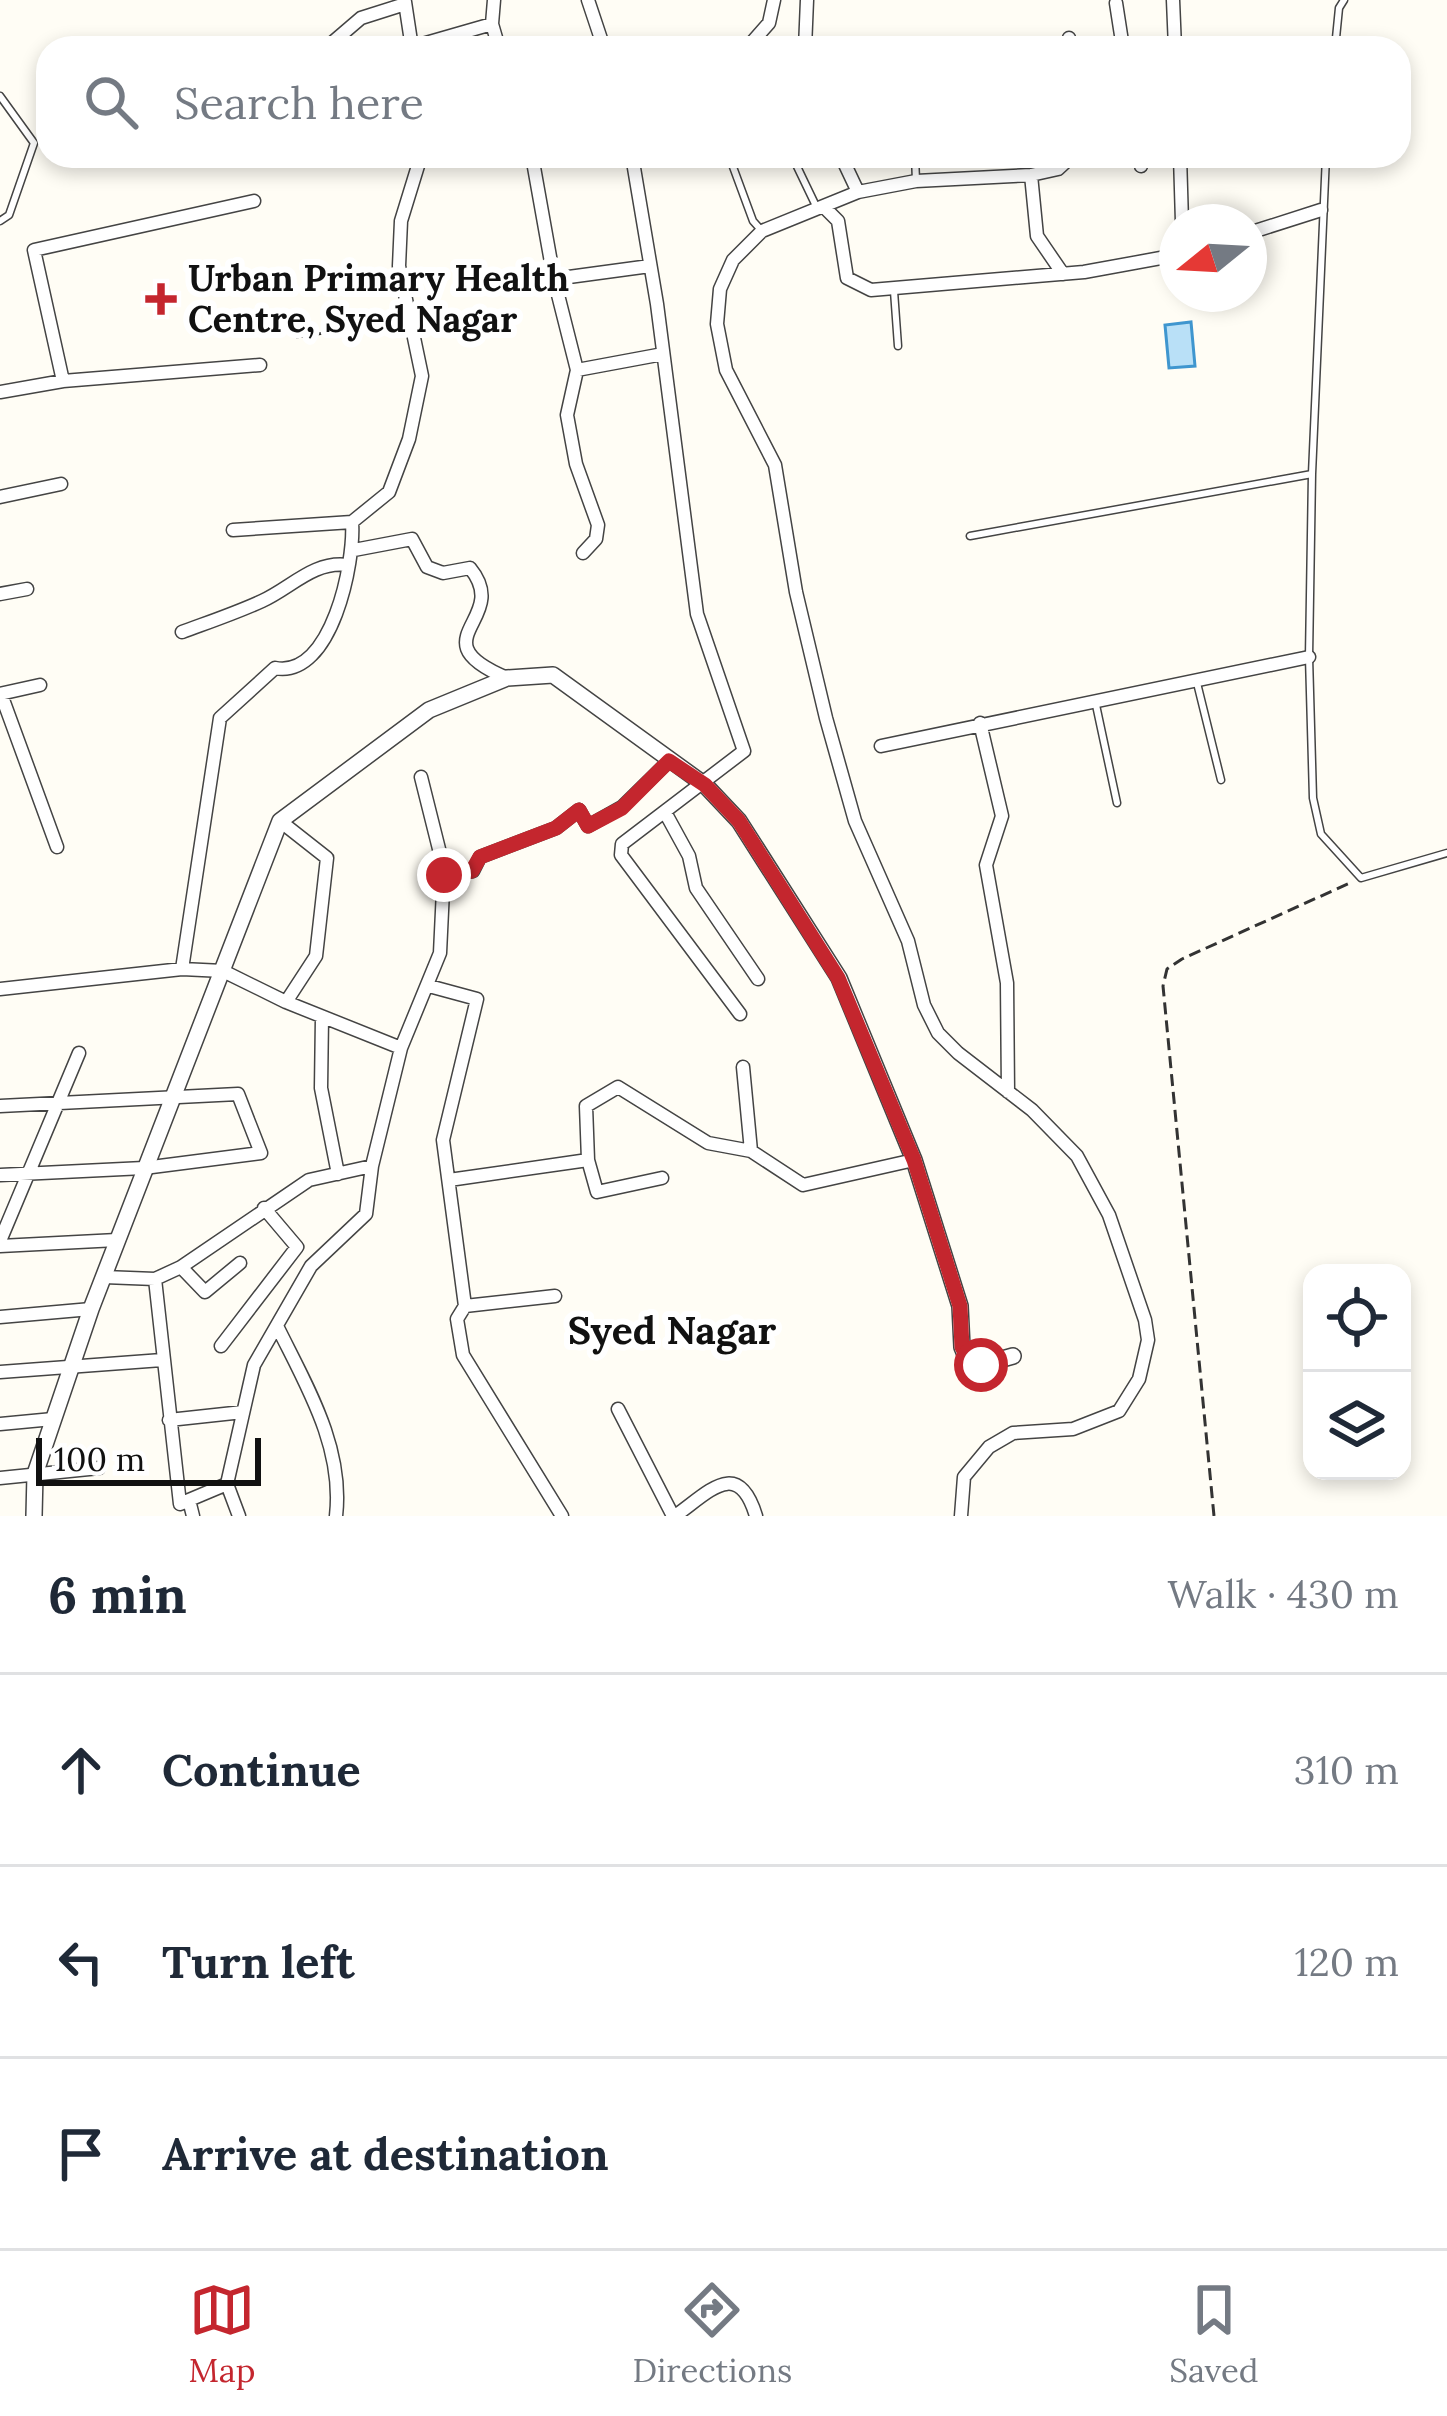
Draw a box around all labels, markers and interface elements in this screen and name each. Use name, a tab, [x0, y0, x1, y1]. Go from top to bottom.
search box	[36, 36, 1411, 168]
icon: search	[78, 69, 144, 135]
text: Search here	[174, 74, 424, 131]
north arrow	[1159, 204, 1267, 312]
place label: Urban Primary Health Centre, Syed Nagar	[188, 255, 569, 342]
marker: Urban Primary Health Centre, Syed Nagar	[145, 283, 177, 315]
route end	[417, 848, 471, 902]
map controls	[1303, 1264, 1411, 1480]
button: locate	[1303, 1264, 1411, 1372]
district label: Syed Nagar	[568, 1305, 777, 1355]
route start	[954, 1338, 1008, 1392]
button: layers	[1303, 1372, 1411, 1480]
scale bar	[36, 1432, 261, 1485]
text: 100 m	[54, 1438, 145, 1480]
text: 6 min	[48, 1562, 187, 1627]
text: Walk · 430 m	[1168, 1569, 1399, 1619]
icon: ahead	[48, 1737, 114, 1803]
text: Continue	[162, 1741, 361, 1798]
text: 310 m	[1294, 1745, 1399, 1795]
icon: left	[48, 1929, 114, 1995]
text: Turn left	[162, 1933, 355, 1990]
text: 120 m	[1295, 1937, 1399, 1987]
icon: arrive	[48, 2121, 114, 2187]
text: Arrive at destination	[162, 2125, 609, 2182]
tab: Map	[188, 2277, 256, 2391]
tab: Directions	[633, 2277, 792, 2391]
tab: Saved	[1169, 2277, 1258, 2391]

